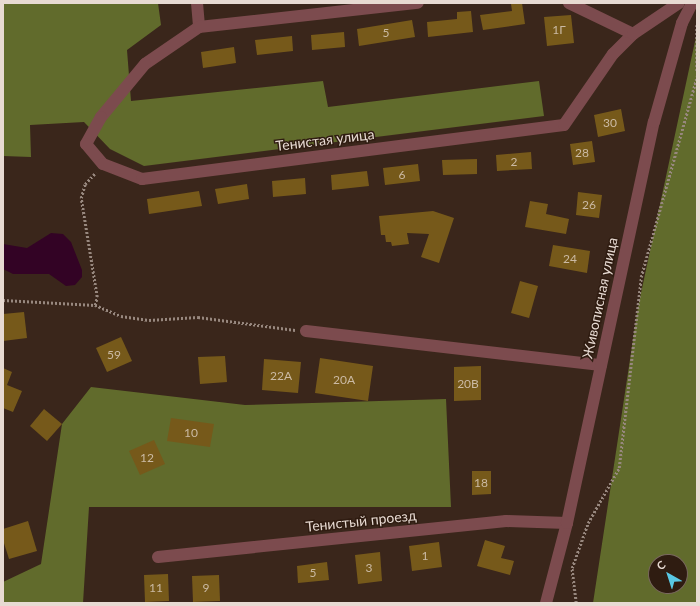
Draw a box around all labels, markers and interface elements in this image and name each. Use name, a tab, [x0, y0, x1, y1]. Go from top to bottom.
house number: 1Г	[552, 23, 566, 37]
house number: 5	[383, 26, 389, 40]
house number: 30	[603, 116, 617, 130]
street label: Тенистая улица	[275, 126, 375, 154]
house number: 28	[575, 146, 589, 160]
house number: 2	[511, 155, 517, 169]
house number: 6	[399, 168, 405, 182]
house number: 26	[582, 198, 596, 212]
street label: Живописная улица	[579, 236, 621, 360]
house number: 24	[563, 252, 577, 266]
house number: 59	[107, 348, 121, 362]
house number: 22А	[270, 369, 292, 383]
house number: 20А	[333, 373, 355, 387]
house number: 20В	[457, 377, 479, 391]
house number: 10	[184, 426, 198, 440]
house number: 12	[140, 451, 154, 465]
house number: 18	[474, 476, 488, 490]
street label: Тенистый проезд	[305, 507, 417, 535]
house number: 1	[422, 549, 428, 563]
north arrow	[648, 554, 688, 594]
text: С	[654, 558, 668, 572]
house number: 3	[366, 561, 372, 575]
house number: 5	[310, 566, 316, 580]
house number: 11	[149, 581, 163, 595]
house number: 9	[203, 581, 209, 595]

